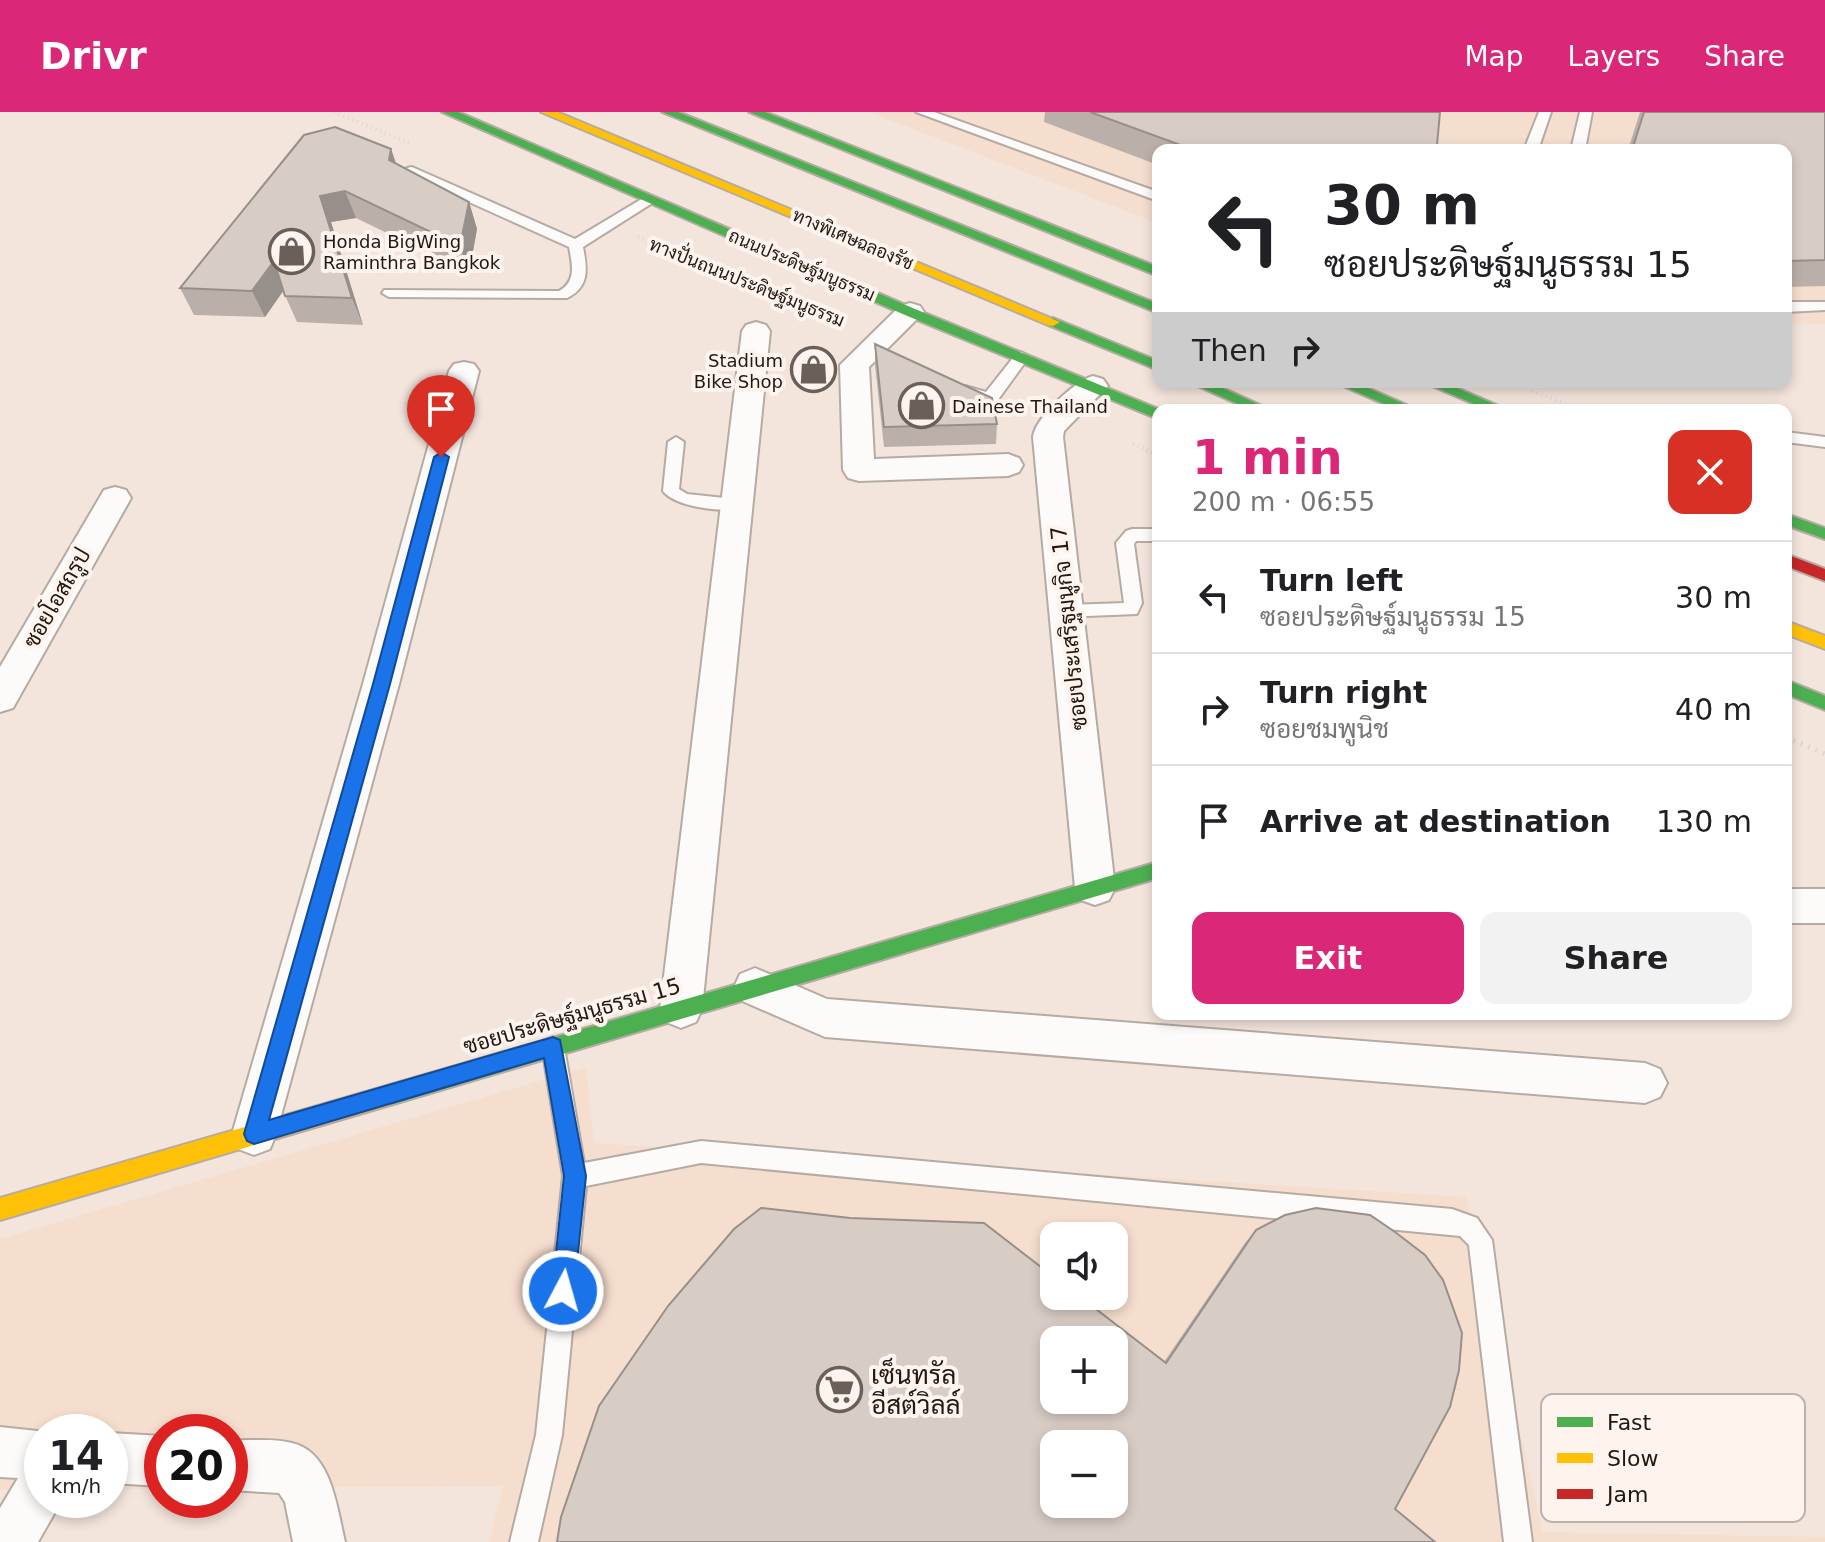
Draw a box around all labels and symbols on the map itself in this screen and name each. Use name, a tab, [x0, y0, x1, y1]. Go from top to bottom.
street label: ทางพิเศษฉลองรัช	[789, 204, 917, 274]
street label: ถนนประดิษฐ์มนูธรรม	[725, 223, 879, 308]
shop icon: Honda BigWing Raminthra Bangkok	[268, 227, 316, 275]
street label: ทางปั่นถนนประดิษฐ์มนูธรรม	[645, 229, 849, 334]
place label: Honda BigWing Raminthra Bangkok	[323, 231, 501, 273]
shop icon: Stadium Bike Shop	[790, 346, 838, 394]
place label: Stadium Bike Shop	[694, 350, 783, 392]
pin	[407, 375, 475, 457]
shop icon: Dainese Thailand	[897, 382, 945, 430]
place label: Dainese Thailand	[952, 396, 1108, 417]
street label: ซอยประเสริฐมนูกิจ 17	[1045, 524, 1095, 732]
street label: ซอยโอสถรูป	[17, 543, 98, 654]
street label: ซอยประดิษฐ์มนูธรรม 15	[460, 971, 684, 1062]
position arrow	[521, 1249, 605, 1333]
place label: เซ็นทรัล อีสต์วิลล์	[871, 1357, 961, 1420]
supermarket icon: เซ็นทรัล อีสต์วิลล์	[816, 1366, 864, 1414]
legend	[1541, 1394, 1805, 1522]
text: Fast	[1607, 1410, 1652, 1435]
speed limit sign: 20	[144, 1414, 248, 1518]
text: Slow	[1607, 1446, 1659, 1471]
text: Jam	[1605, 1482, 1648, 1507]

